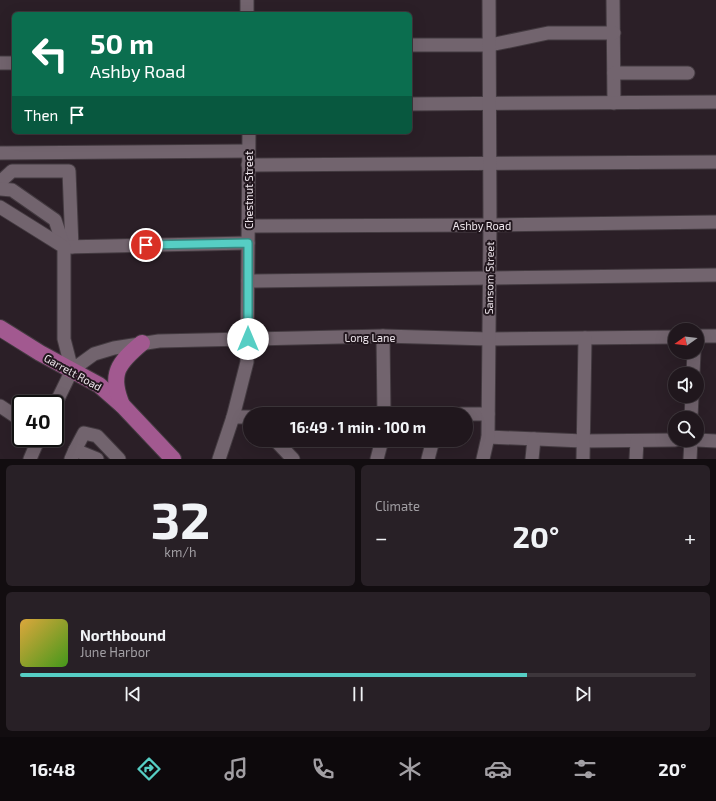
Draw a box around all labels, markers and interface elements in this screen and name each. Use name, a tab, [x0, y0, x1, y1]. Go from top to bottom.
text: 50 m	[90, 26, 154, 60]
icon: left	[24, 28, 76, 80]
text: Ashby Road	[90, 60, 186, 82]
icon: arrive	[66, 104, 88, 126]
text: Then	[24, 106, 58, 124]
street label: Chestnut Street	[242, 151, 255, 229]
street label: Ashby Road	[453, 219, 511, 232]
pin	[129, 228, 163, 262]
icon: arrive	[135, 234, 157, 256]
street label: Sansom Street	[482, 241, 496, 315]
position arrow	[227, 318, 269, 360]
north arrow	[668, 323, 704, 359]
map controls	[668, 323, 704, 447]
street label: Long Lane	[345, 331, 396, 344]
street label: Garrett Road	[42, 351, 104, 393]
button: sound	[668, 367, 704, 403]
speed limit sign: 40	[12, 395, 64, 447]
button: search	[668, 411, 704, 447]
text: 16:49 · 1 min · 100 m	[290, 418, 426, 436]
text: 32	[151, 487, 210, 549]
text: Climate	[375, 498, 420, 514]
text: 20°	[513, 518, 559, 554]
text: −	[375, 524, 388, 550]
text: +	[684, 524, 696, 550]
text: km/h	[164, 544, 197, 560]
text: Northbound	[80, 626, 166, 644]
text: June Harbor	[80, 644, 150, 660]
icon: previous	[122, 683, 144, 705]
icon: pause	[347, 683, 369, 705]
icon: next	[572, 683, 594, 705]
icon: directions	[135, 755, 163, 783]
icon: music	[222, 755, 250, 783]
icon: phone	[309, 755, 337, 783]
icon: climate	[396, 755, 424, 783]
icon: car	[484, 755, 512, 783]
icon: filters	[571, 755, 599, 783]
text: 16:48	[30, 758, 75, 780]
text: 20°	[658, 758, 686, 780]

